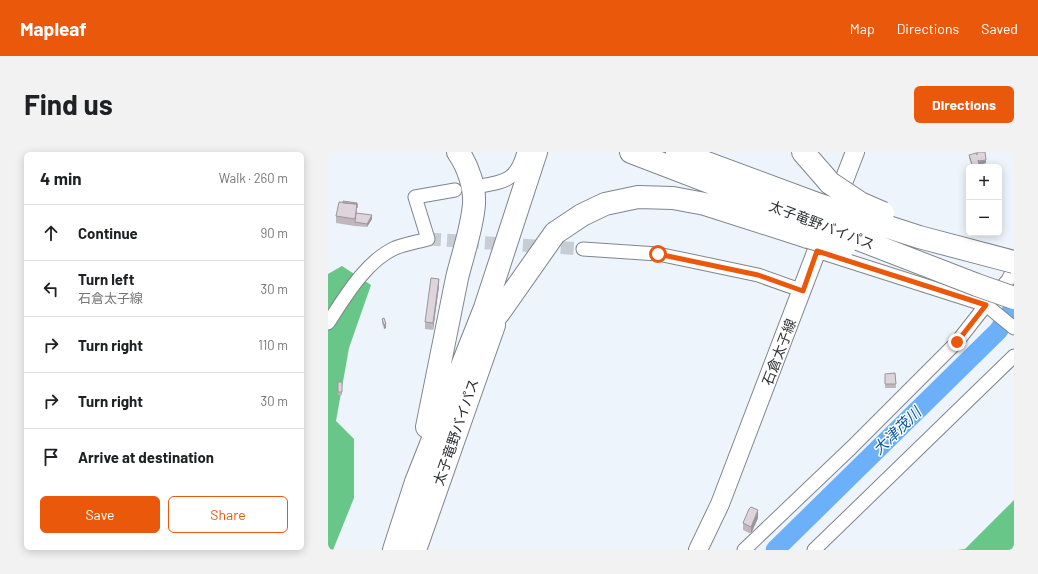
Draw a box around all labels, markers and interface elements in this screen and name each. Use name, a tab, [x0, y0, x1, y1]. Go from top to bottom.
text: Mapleaf	[20, 17, 87, 40]
text: Map	[850, 20, 875, 37]
text: Directions	[897, 20, 959, 37]
text: Saved	[981, 20, 1018, 37]
button: Directions	[914, 86, 1014, 123]
text: Find us	[24, 87, 113, 121]
map controls	[966, 164, 1002, 236]
button: +	[966, 164, 1002, 200]
text: 4 min	[40, 168, 82, 188]
text: Walk · 260 m	[219, 170, 288, 186]
street label: 太子竜野バイパス	[767, 197, 877, 252]
button: −	[966, 200, 1002, 236]
icon: ahead	[40, 222, 62, 244]
text: Continue	[78, 224, 138, 242]
text: 90 m	[261, 225, 288, 241]
route start	[649, 245, 667, 263]
text: Turn left	[78, 270, 134, 288]
icon: left	[40, 278, 62, 300]
text: 30 m	[261, 281, 288, 297]
text: 石倉太子線	[78, 290, 143, 306]
street label: 石倉太子線	[758, 316, 799, 388]
route end	[948, 333, 966, 351]
icon: right	[40, 334, 62, 356]
text: Turn right	[78, 336, 143, 354]
text: 110 m	[258, 337, 288, 353]
street label: 太子竜野バイパス	[429, 376, 482, 487]
icon: right	[40, 390, 62, 412]
text: Turn right	[78, 392, 143, 410]
text: 30 m	[261, 393, 288, 409]
water label: 大津茂川	[868, 402, 926, 458]
icon: arrive	[40, 446, 62, 468]
text: Arrive at destination	[78, 448, 214, 466]
button: Save	[40, 496, 160, 533]
button: Share	[168, 496, 288, 533]

